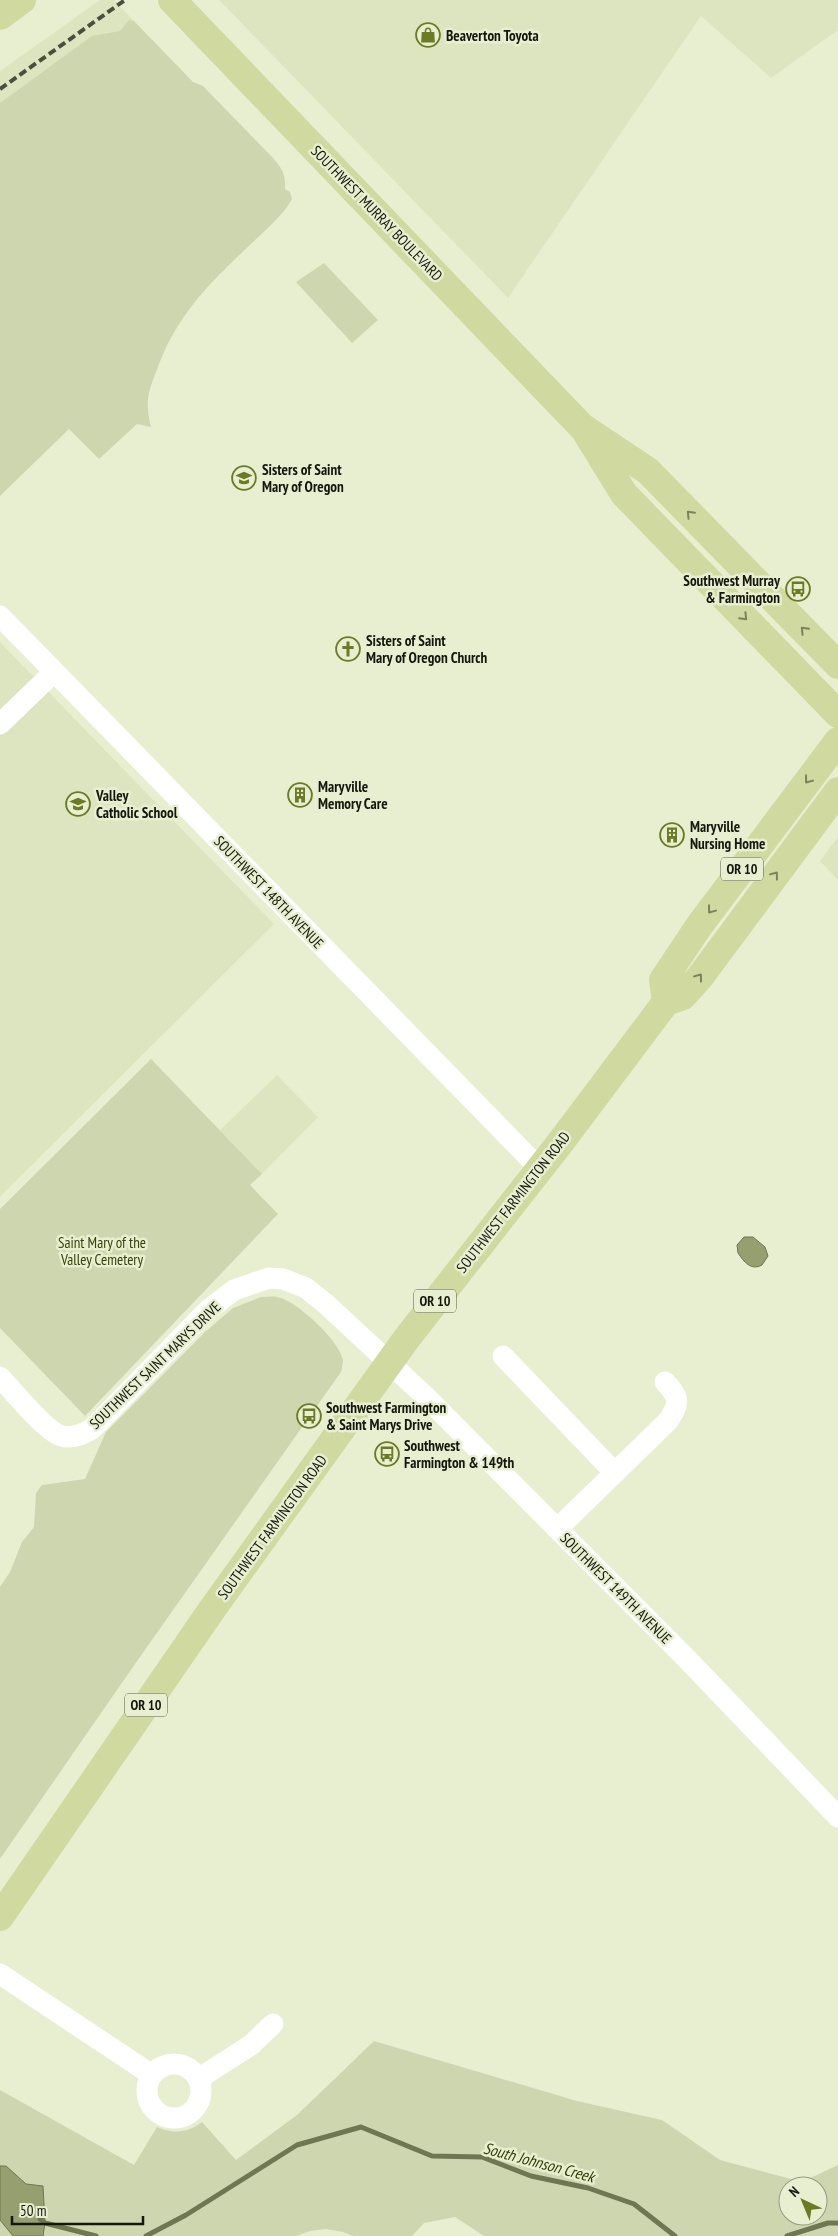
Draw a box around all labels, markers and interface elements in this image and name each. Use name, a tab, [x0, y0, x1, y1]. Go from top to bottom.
shop icon: Beaverton Toyota	[415, 22, 441, 48]
place label: Beaverton Toyota	[446, 26, 539, 45]
street label: SOUTHWEST MURRAY BOULEVARD	[307, 141, 447, 285]
place label: Sisters of Saint Mary of Oregon	[262, 460, 344, 496]
school or university icon: Sisters of Saint Mary of Oregon	[231, 465, 257, 491]
one-way arrow	[687, 510, 696, 519]
place label: Southwest Murray & Farmington	[683, 571, 781, 607]
bus stop icon: Southwest Murray & Farmington	[785, 576, 811, 602]
one-way arrow	[738, 611, 747, 620]
one-way arrow	[801, 627, 810, 636]
place label: Sisters of Saint Mary of Oregon Church	[366, 631, 488, 667]
church icon: Sisters of Saint Mary of Oregon Church	[335, 636, 361, 662]
one-way arrow	[806, 774, 814, 783]
place label: Maryville Memory Care	[318, 777, 388, 813]
building icon: Maryville Memory Care	[287, 782, 313, 808]
place label: Valley Catholic School	[95, 786, 178, 822]
school or university icon: Valley Catholic School	[65, 791, 91, 817]
place label: Maryville Nursing Home	[690, 817, 765, 853]
building icon: Maryville Nursing Home	[659, 822, 685, 848]
street label: SOUTHWEST 148TH AVENUE	[210, 832, 328, 952]
road number: OR 10	[721, 858, 763, 881]
one-way arrow	[769, 871, 778, 881]
one-way arrow	[708, 904, 717, 914]
one-way arrow	[694, 974, 702, 983]
street label: SOUTHWEST FARMINGTON ROAD	[452, 1128, 574, 1276]
park label: Saint Mary of the Valley Cemetery	[58, 1233, 146, 1269]
road number: OR 10	[414, 1290, 456, 1312]
street label: SOUTHWEST SAINT MARYS DRIVE	[85, 1297, 225, 1433]
place label: Southwest Farmington & Saint Marys Drive	[326, 1398, 447, 1434]
bus stop icon: Southwest Farmington & Saint Marys Drive	[296, 1403, 322, 1429]
place label: Southwest Farmington & 149th	[404, 1436, 514, 1472]
bus stop icon: Southwest Farmington & 149th	[374, 1441, 400, 1467]
street label: SOUTHWEST FARMINGTON ROAD	[213, 1451, 331, 1603]
street label: SOUTHWEST 149TH AVENUE	[556, 1528, 676, 1648]
road number: OR 10	[125, 1694, 167, 1716]
water label: South Johnson Creek	[481, 2138, 598, 2187]
north arrow	[778, 2176, 828, 2226]
text: N	[785, 2183, 803, 2201]
scale bar	[12, 2194, 144, 2226]
text: 50 m	[20, 2201, 46, 2220]

